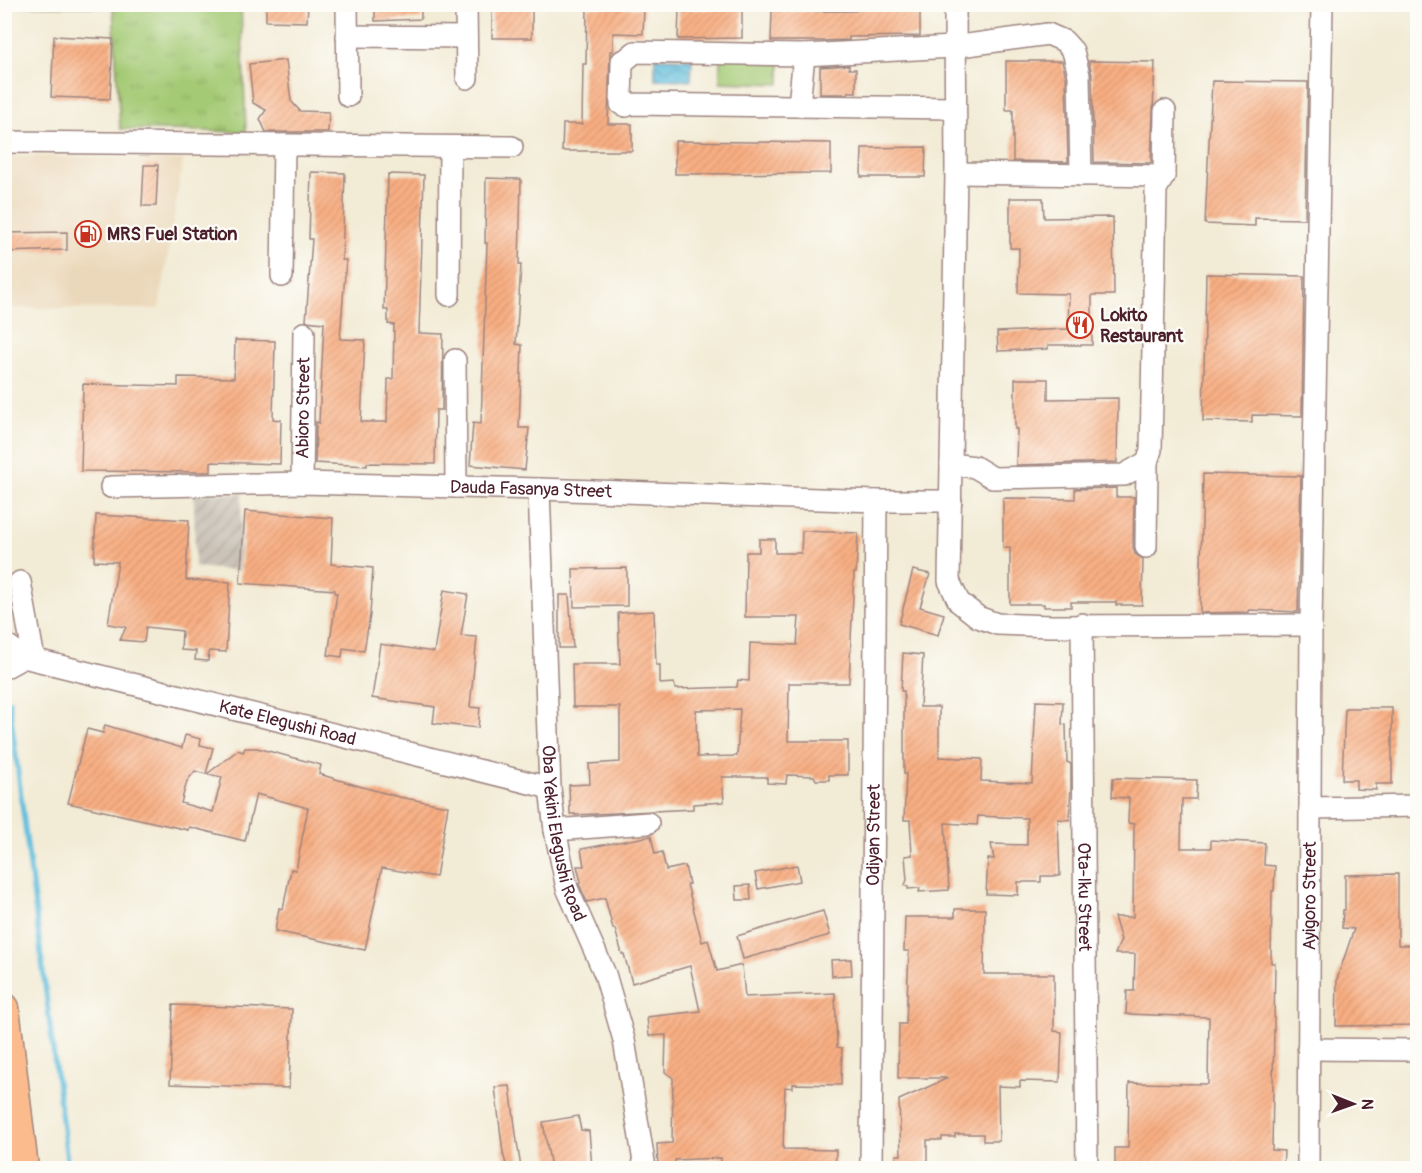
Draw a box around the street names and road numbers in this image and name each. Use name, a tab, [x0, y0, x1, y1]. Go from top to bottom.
street label: Abioro Street	[291, 356, 315, 459]
street label: Dauda Fasanya Street	[450, 475, 613, 503]
street label: Kate Elegushi Road	[217, 694, 358, 751]
street label: Oba Yekini Elegushi Road	[537, 745, 592, 925]
street label: Odiyan Street	[862, 783, 885, 886]
street label: Ayigoro Street	[1298, 841, 1321, 951]
street label: Ota-Iku Street	[1073, 842, 1097, 952]

